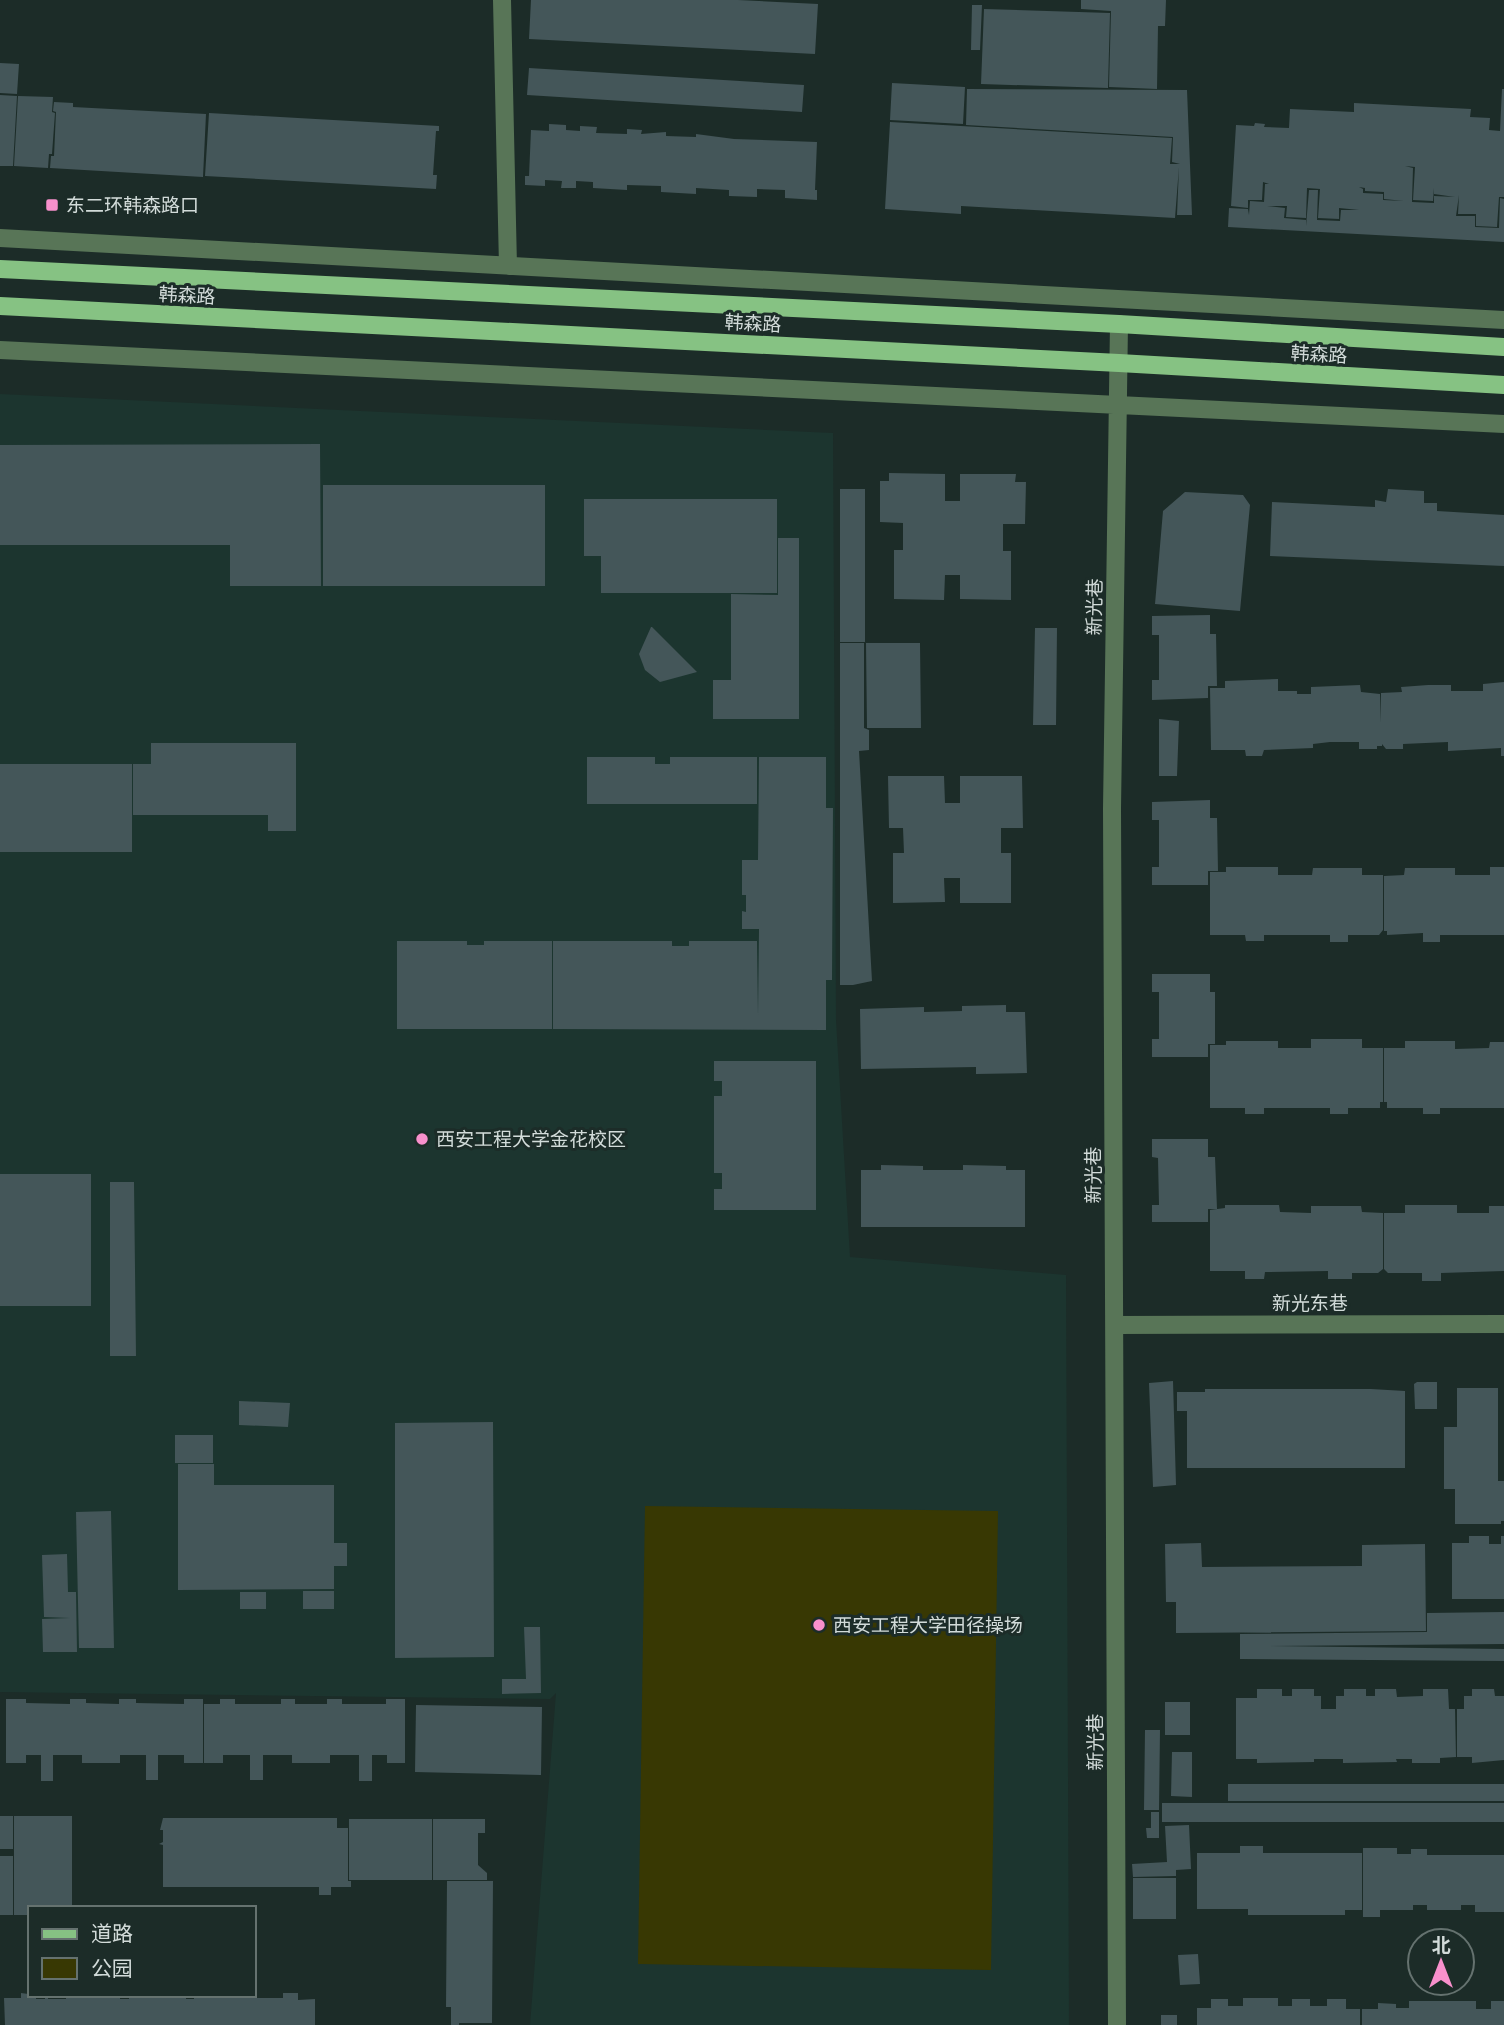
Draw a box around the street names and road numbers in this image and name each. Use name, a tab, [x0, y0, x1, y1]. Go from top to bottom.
street label: 韩森路	[158, 283, 216, 308]
street label: 韩森路	[724, 311, 782, 336]
street label: 韩森路	[1290, 342, 1348, 367]
street label: 新光巷	[1083, 578, 1106, 636]
street label: 新光巷	[1082, 1146, 1105, 1204]
street label: 新光东巷	[1272, 1292, 1348, 1315]
street label: 新光巷	[1084, 1713, 1107, 1771]

